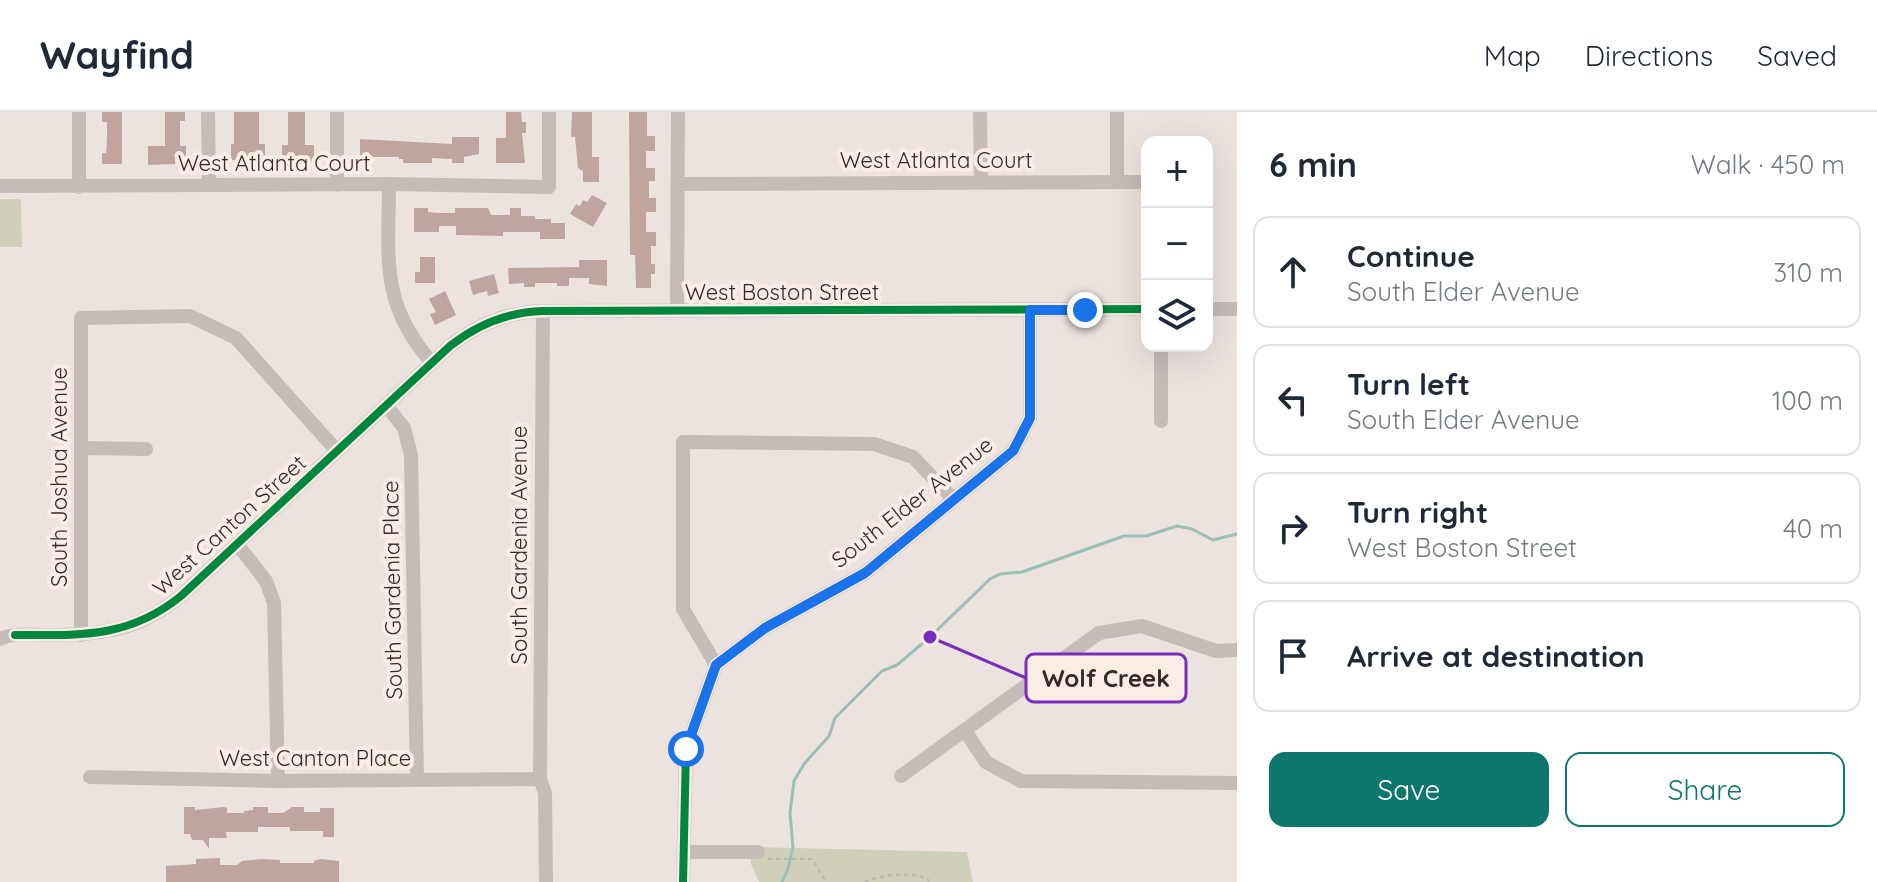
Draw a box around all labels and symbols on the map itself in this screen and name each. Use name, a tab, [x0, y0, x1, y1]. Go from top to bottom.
street label: West Atlanta Court	[840, 146, 1032, 174]
street label: West Atlanta Court	[178, 149, 370, 177]
street label: West Boston Street	[685, 278, 879, 306]
route end	[1067, 292, 1103, 328]
street label: South Joshua Avenue	[45, 367, 73, 587]
street label: South Gardenia Avenue	[505, 426, 533, 664]
street label: South Elder Avenue	[826, 430, 998, 574]
street label: West Canton Street	[146, 449, 312, 601]
street label: South Gardenia Place	[376, 480, 408, 700]
callout: Wolf Creek	[1026, 654, 1186, 702]
text: Wolf Creek	[1042, 663, 1170, 693]
route start	[668, 731, 704, 767]
street label: West Canton Place	[219, 744, 411, 772]

